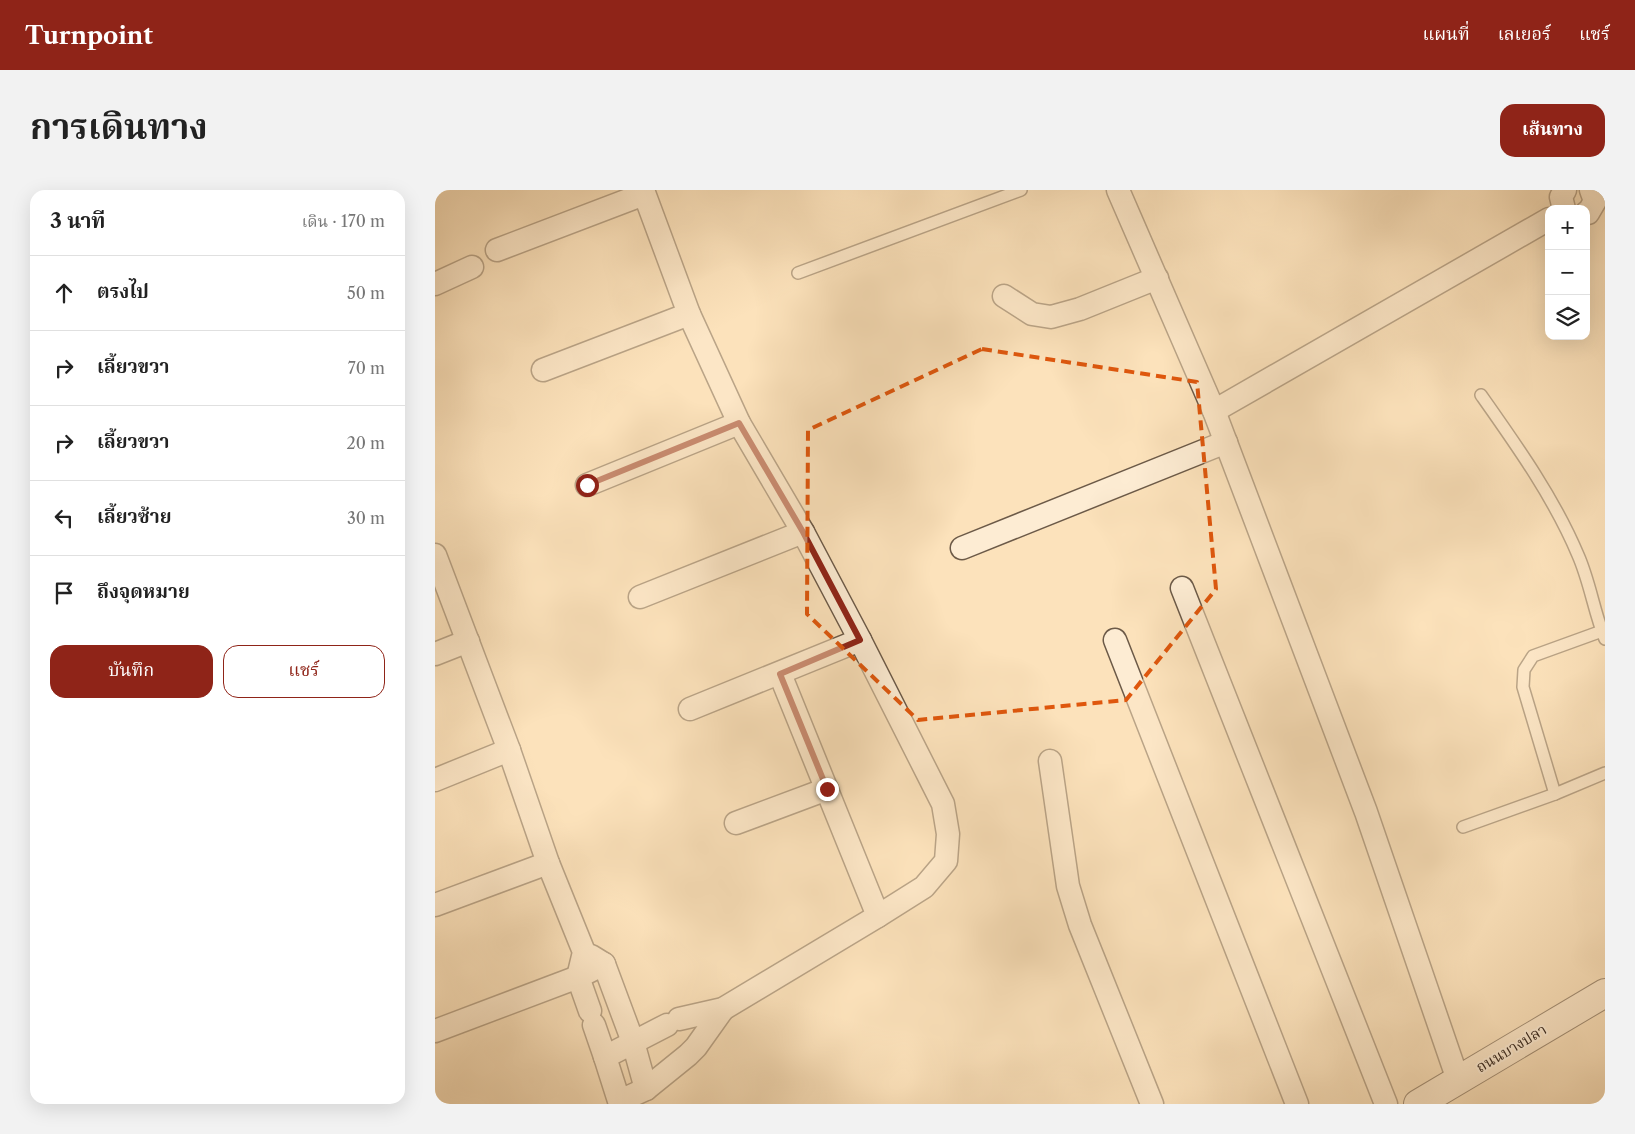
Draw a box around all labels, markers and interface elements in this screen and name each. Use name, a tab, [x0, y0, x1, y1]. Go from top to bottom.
text: Turnpoint	[25, 21, 153, 50]
text: แผนที่	[1422, 23, 1470, 45]
text: เลเยอร์	[1498, 23, 1551, 45]
text: แชร์	[1579, 23, 1610, 45]
button: เส้นทาง	[1500, 104, 1605, 157]
text: การเดินทาง	[30, 105, 208, 148]
map controls	[1545, 205, 1590, 340]
button: +	[1545, 205, 1590, 250]
text: 3 นาที	[50, 208, 106, 233]
text: เดิน · 170 m	[302, 211, 385, 231]
button: −	[1545, 250, 1590, 295]
icon: ahead	[50, 279, 78, 307]
text: ตรงไป	[97, 280, 149, 303]
text: 50 m	[347, 283, 385, 303]
button: layers	[1545, 295, 1590, 340]
icon: right	[50, 354, 78, 382]
text: เลี้ยวขวา	[97, 355, 169, 378]
text: 70 m	[348, 358, 385, 378]
icon: right	[50, 429, 78, 457]
text: เลี้ยวขวา	[97, 430, 169, 453]
text: 20 m	[346, 433, 385, 453]
route start	[576, 474, 599, 497]
icon: left	[50, 504, 78, 532]
text: เลี้ยวซ้าย	[97, 505, 171, 528]
text: 30 m	[347, 508, 385, 528]
icon: arrive	[50, 579, 78, 607]
text: ถึงจุดหมาย	[97, 580, 190, 603]
button: บันทึก	[50, 645, 213, 698]
button: แชร์	[223, 645, 385, 698]
route end	[816, 778, 839, 801]
street label: ถนนบางปลา	[1472, 1019, 1550, 1077]

